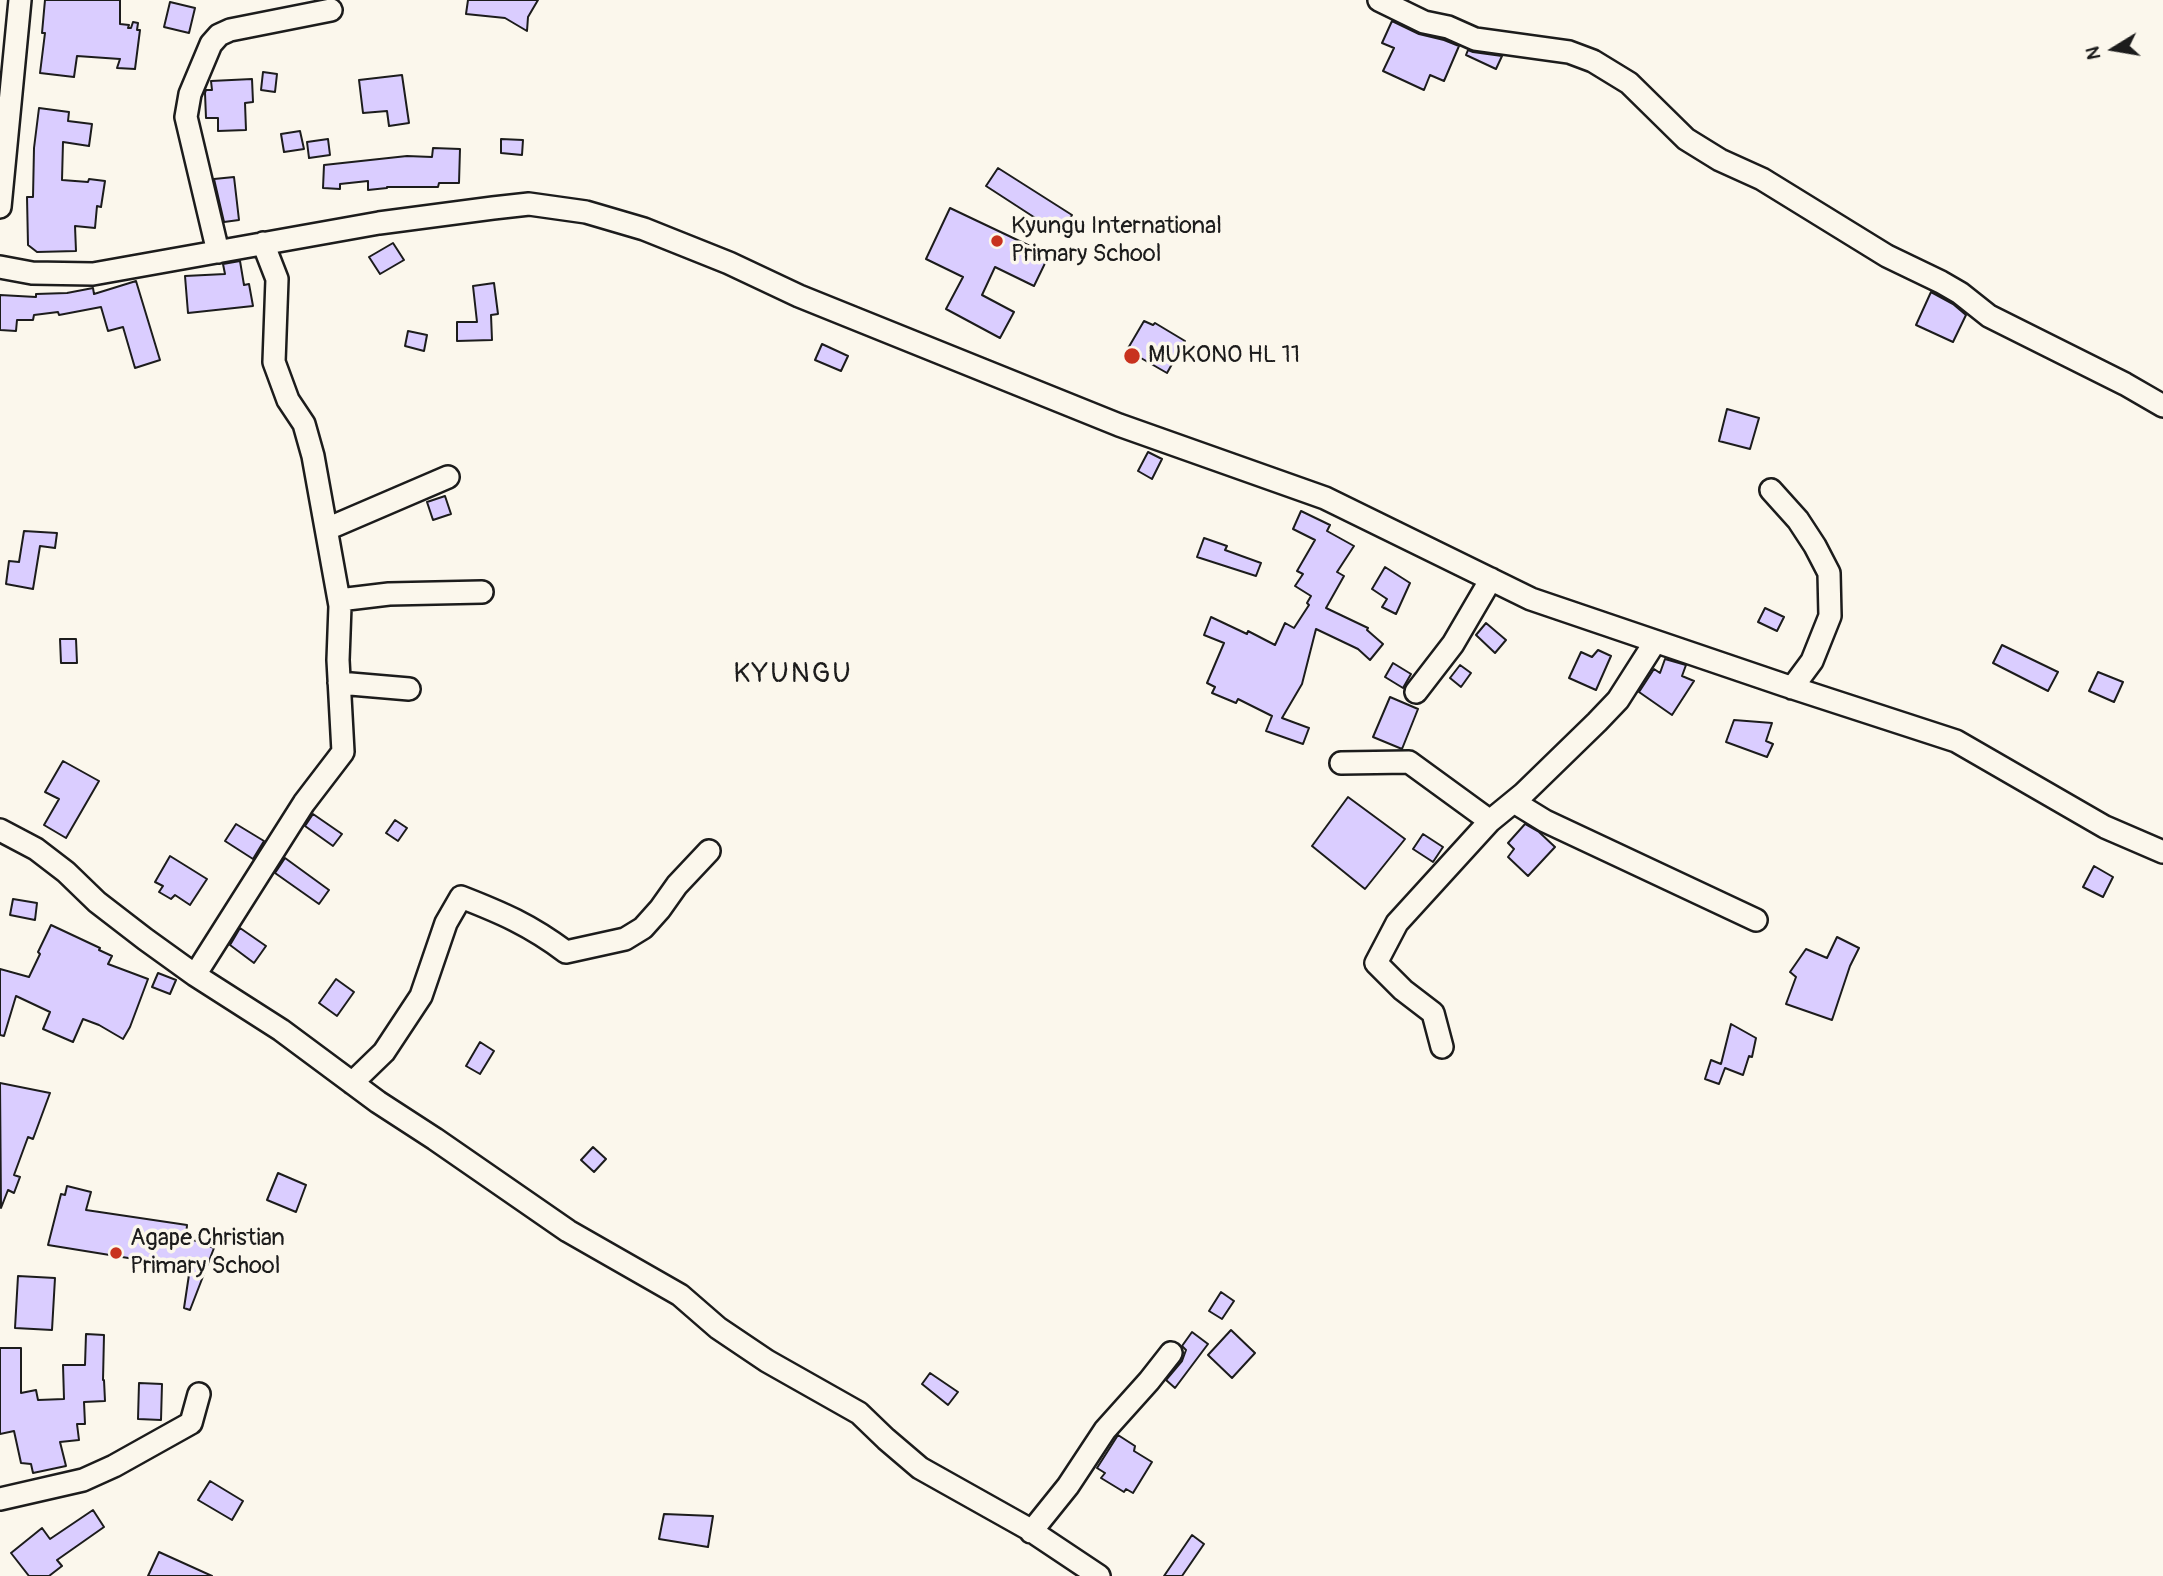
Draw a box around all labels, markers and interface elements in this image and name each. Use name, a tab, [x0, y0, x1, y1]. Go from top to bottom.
north arrow	[2079, 14, 2149, 84]
text: N	[2080, 44, 2106, 62]
place label: Kyungu International Primary School	[1011, 213, 1222, 269]
marker: Kyungu International Primary School	[989, 233, 1005, 249]
place label: MUKONO HL 11	[1148, 342, 1300, 370]
marker: MUKONO HL 11	[1122, 346, 1142, 366]
district label: KYUNGU	[734, 658, 852, 692]
place label: Agape Christian Primary School	[130, 1225, 285, 1281]
marker: Agape Christian Primary School	[108, 1245, 124, 1261]

